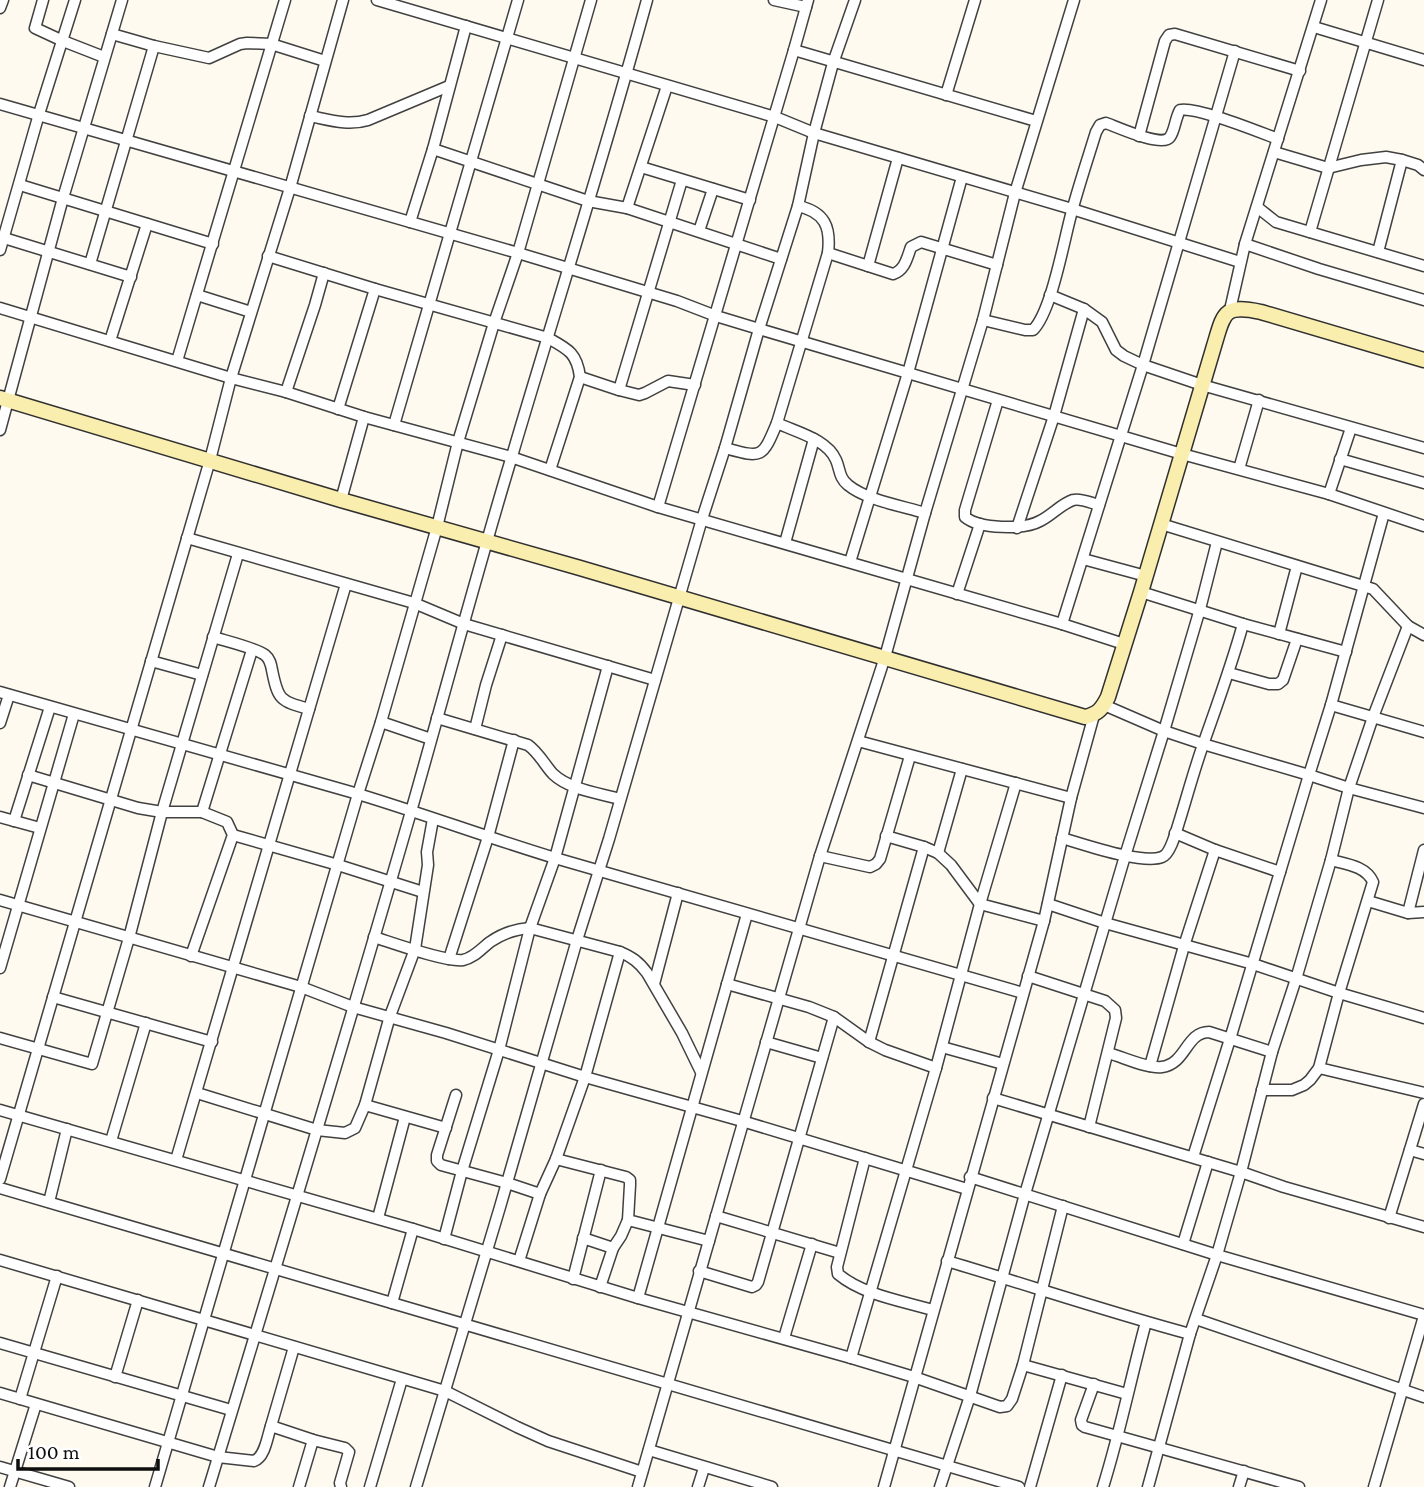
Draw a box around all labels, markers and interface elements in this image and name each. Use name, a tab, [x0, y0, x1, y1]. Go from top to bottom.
scale bar	[18, 1428, 158, 1472]
text: 100 m	[28, 1440, 80, 1464]

